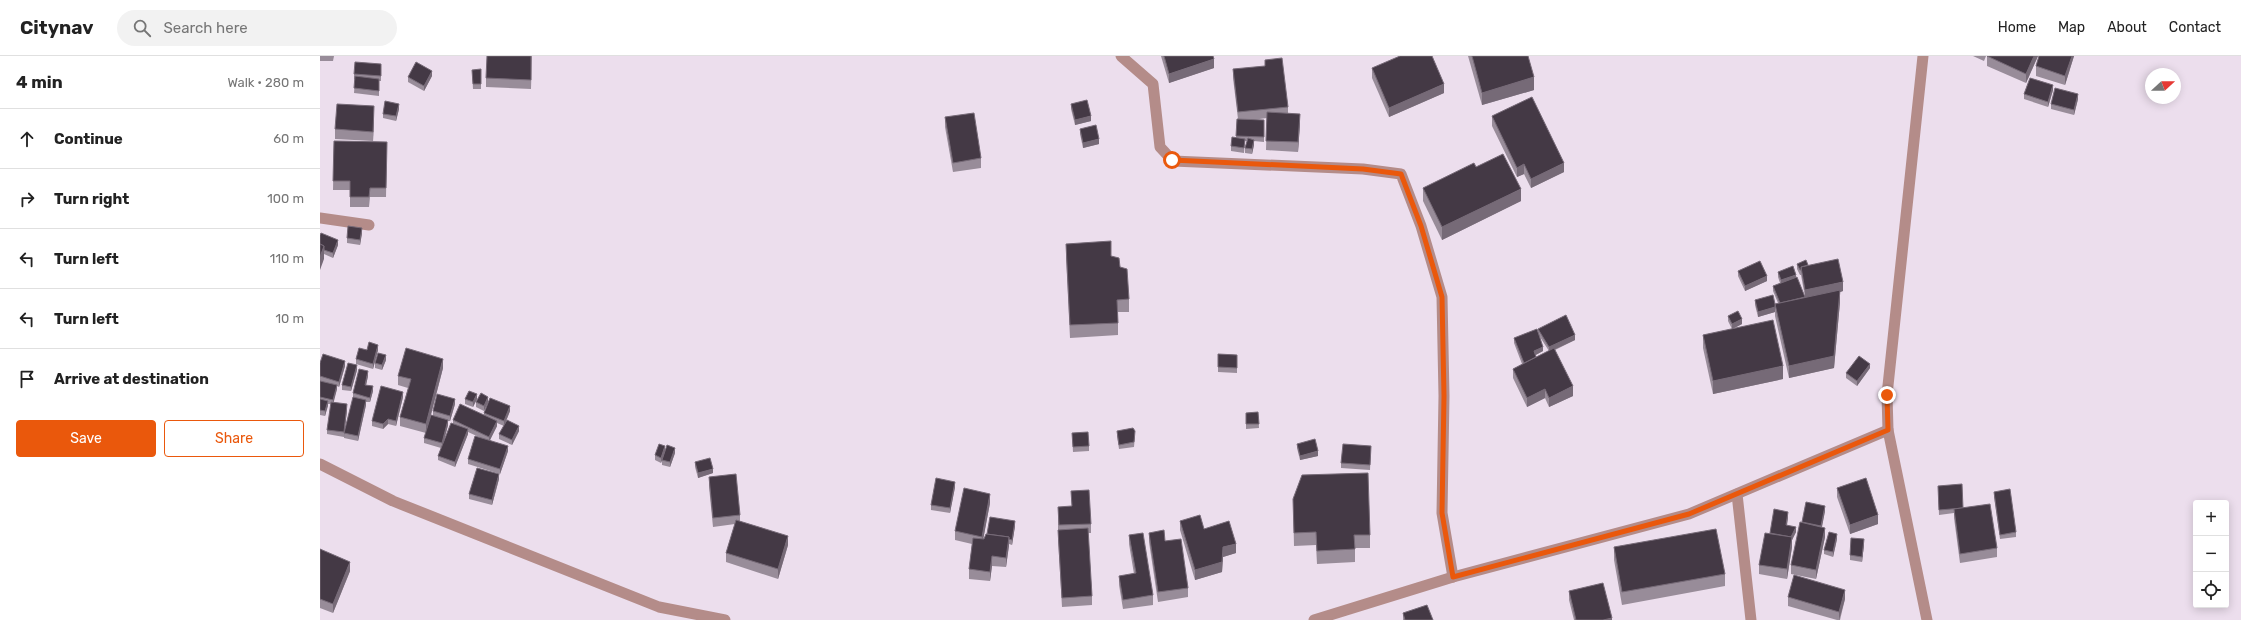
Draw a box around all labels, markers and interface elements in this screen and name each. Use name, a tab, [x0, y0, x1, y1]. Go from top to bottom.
search box	[117, 10, 397, 46]
text: Citynav	[20, 16, 93, 39]
icon: search	[131, 17, 153, 39]
text: Search here	[163, 19, 248, 37]
text: Home	[1998, 19, 2036, 36]
text: Map	[2058, 19, 2085, 36]
text: About	[2107, 19, 2147, 36]
text: Contact	[2169, 19, 2221, 36]
north arrow	[2145, 68, 2181, 104]
text: 4 min	[16, 72, 63, 92]
text: Walk · 280 m	[227, 75, 304, 90]
icon: ahead	[16, 128, 38, 150]
text: Continue	[54, 130, 123, 148]
text: 60 m	[273, 131, 304, 146]
route start	[1163, 151, 1181, 169]
icon: right	[16, 188, 38, 210]
text: Turn right	[54, 190, 129, 208]
text: 100 m	[267, 191, 304, 206]
icon: left	[16, 248, 38, 270]
text: Turn left	[54, 250, 119, 268]
text: 110 m	[270, 251, 304, 266]
icon: left	[16, 308, 38, 330]
text: Turn left	[54, 310, 119, 328]
text: 10 m	[275, 311, 304, 326]
icon: arrive	[16, 368, 38, 390]
text: Arrive at destination	[54, 370, 209, 388]
route end	[1878, 386, 1896, 404]
button: Save	[16, 420, 156, 457]
button: Share	[164, 420, 304, 457]
map controls	[2193, 500, 2229, 608]
button: +	[2193, 500, 2229, 536]
button: −	[2193, 536, 2229, 572]
button: locate	[2193, 572, 2229, 608]

